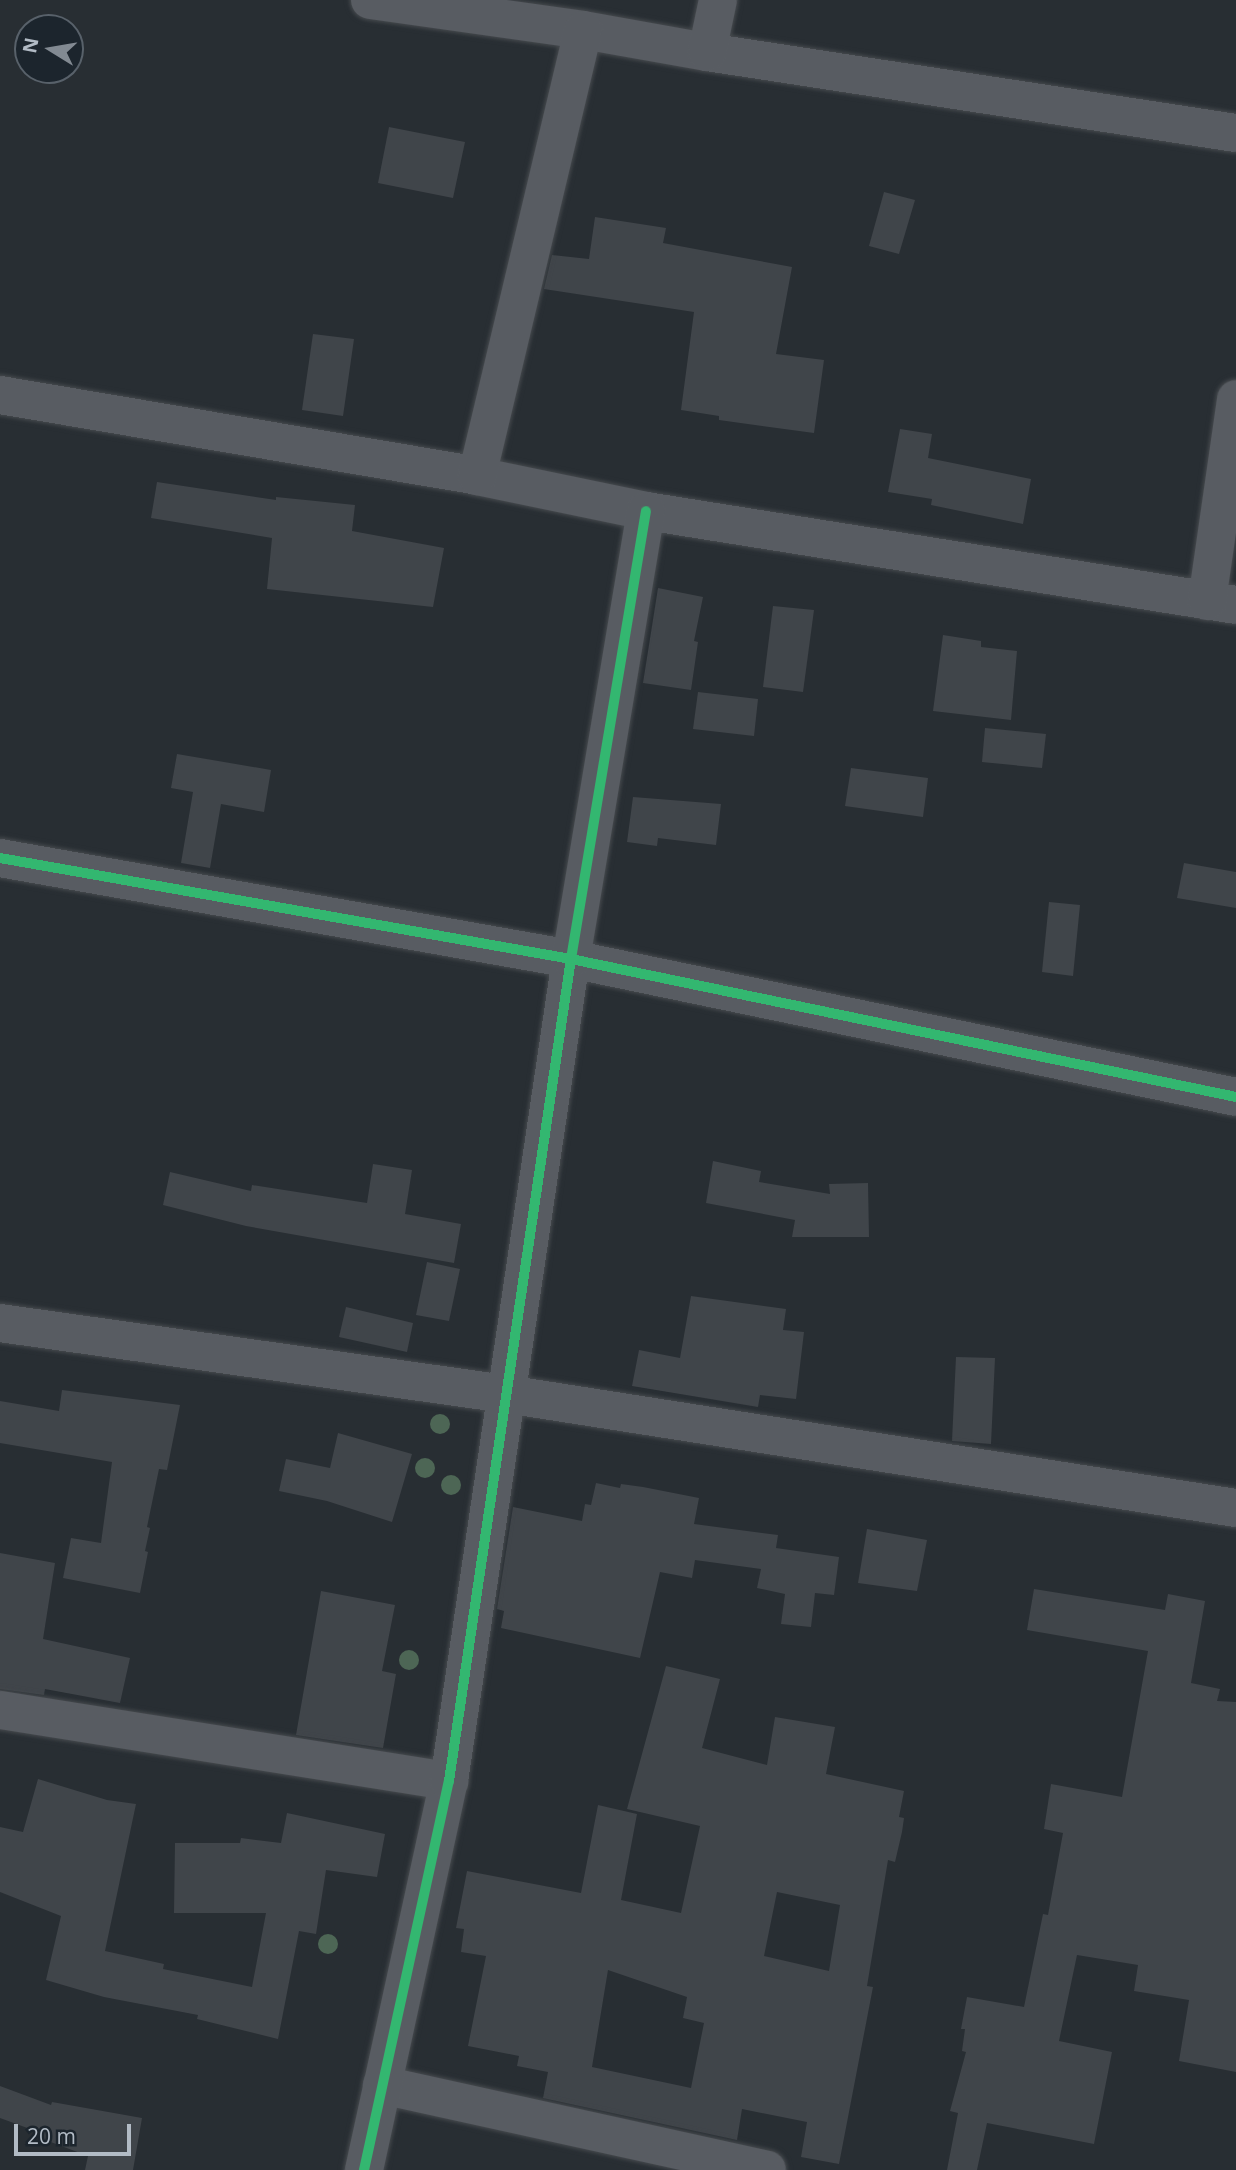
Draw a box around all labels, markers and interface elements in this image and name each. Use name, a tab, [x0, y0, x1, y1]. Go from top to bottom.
north arrow	[14, 14, 84, 84]
text: N	[16, 35, 45, 55]
scale bar	[18, 2110, 135, 2154]
text: 20 m	[27, 2122, 76, 2150]

